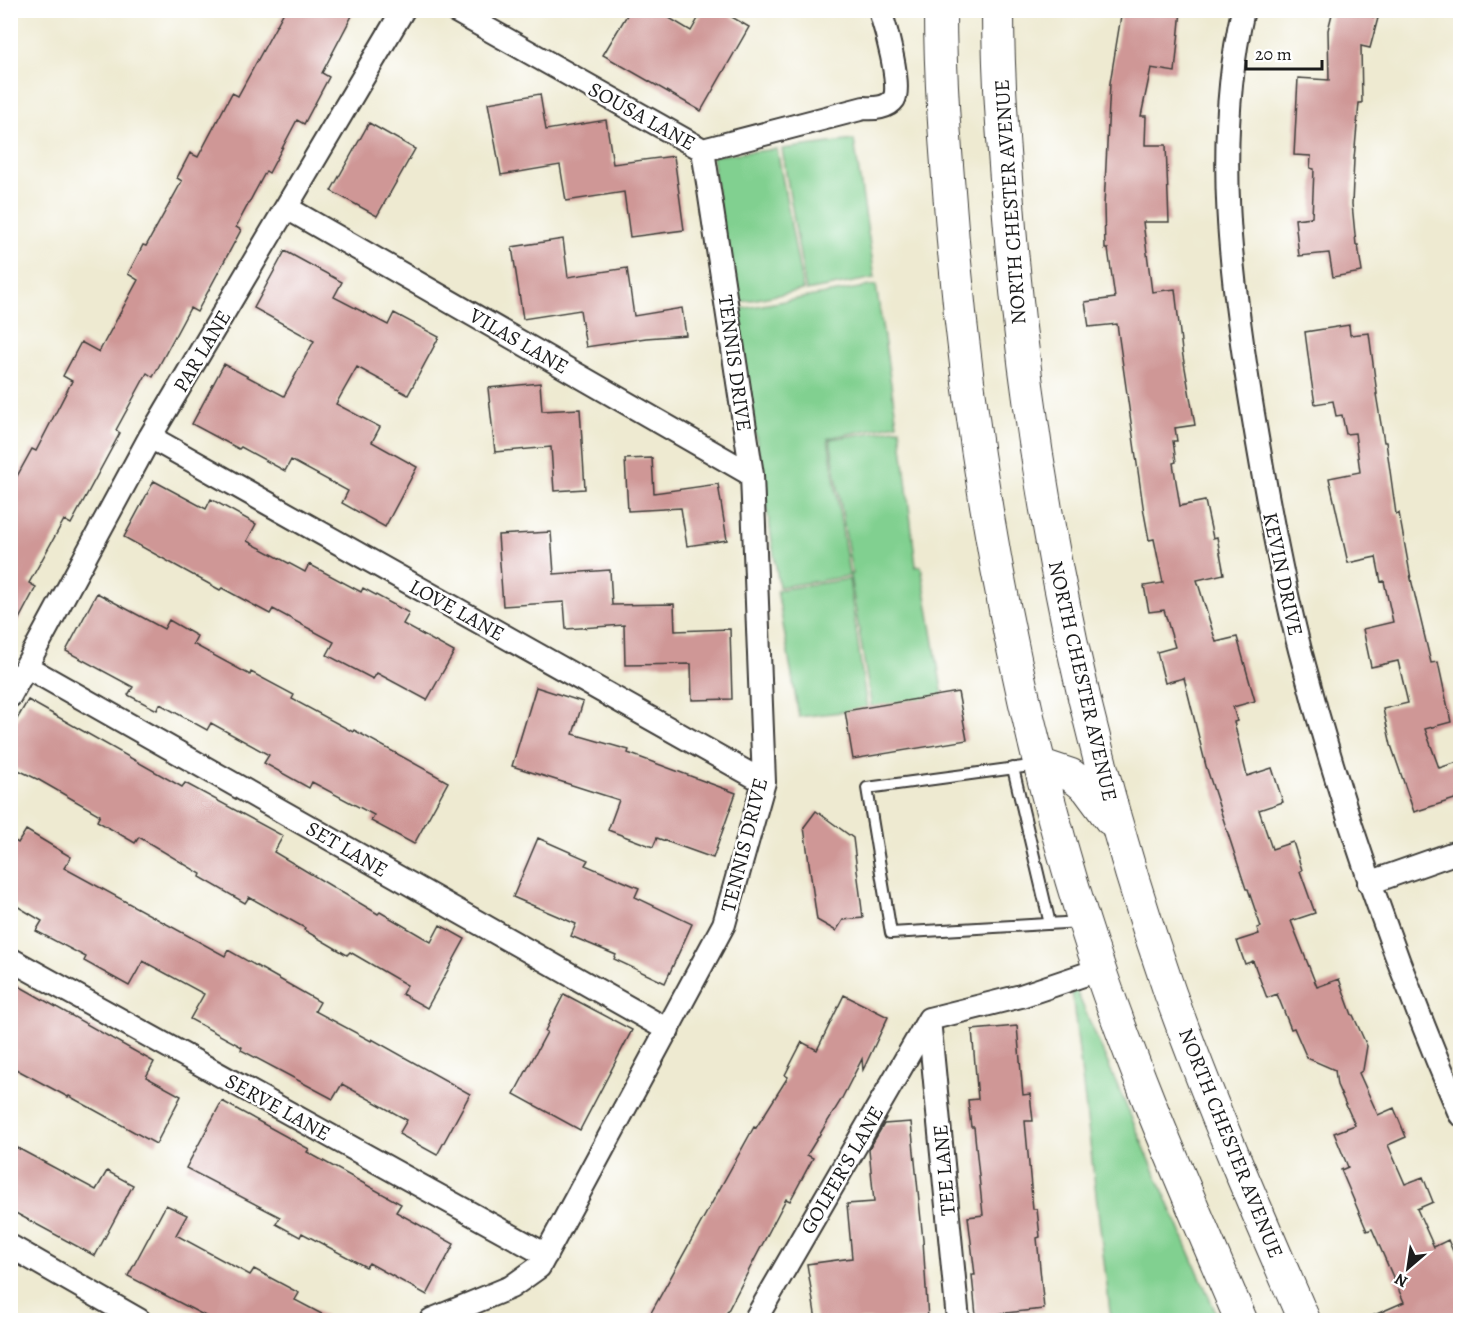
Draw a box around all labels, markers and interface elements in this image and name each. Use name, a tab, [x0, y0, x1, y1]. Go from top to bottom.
scale bar	[1246, 33, 1322, 71]
text: 20 m	[1255, 42, 1292, 66]
street label: SOUSA LANE	[583, 75, 701, 157]
street label: NORTH CHESTER AVENUE	[987, 78, 1033, 326]
street label: TENNIS DRIVE	[712, 293, 758, 433]
street label: VILAS LANE	[463, 301, 574, 381]
street label: PAR LANE	[167, 305, 237, 397]
street label: KEVIN DRIVE	[1256, 510, 1310, 638]
street label: NORTH CHESTER AVENUE	[1042, 558, 1124, 804]
street label: LOVE LANE	[404, 572, 510, 648]
street label: TENNIS DRIVE	[714, 775, 774, 915]
street label: SET LANE	[301, 814, 393, 884]
street label: NORTH CHESTER AVENUE	[1172, 1024, 1290, 1262]
street label: SERVE LANE	[220, 1067, 336, 1147]
street label: GOLFER'S LANE	[794, 1101, 890, 1239]
street label: TEE LANE	[926, 1123, 962, 1217]
north arrow	[1378, 1238, 1438, 1298]
text: N	[1390, 1268, 1412, 1293]

